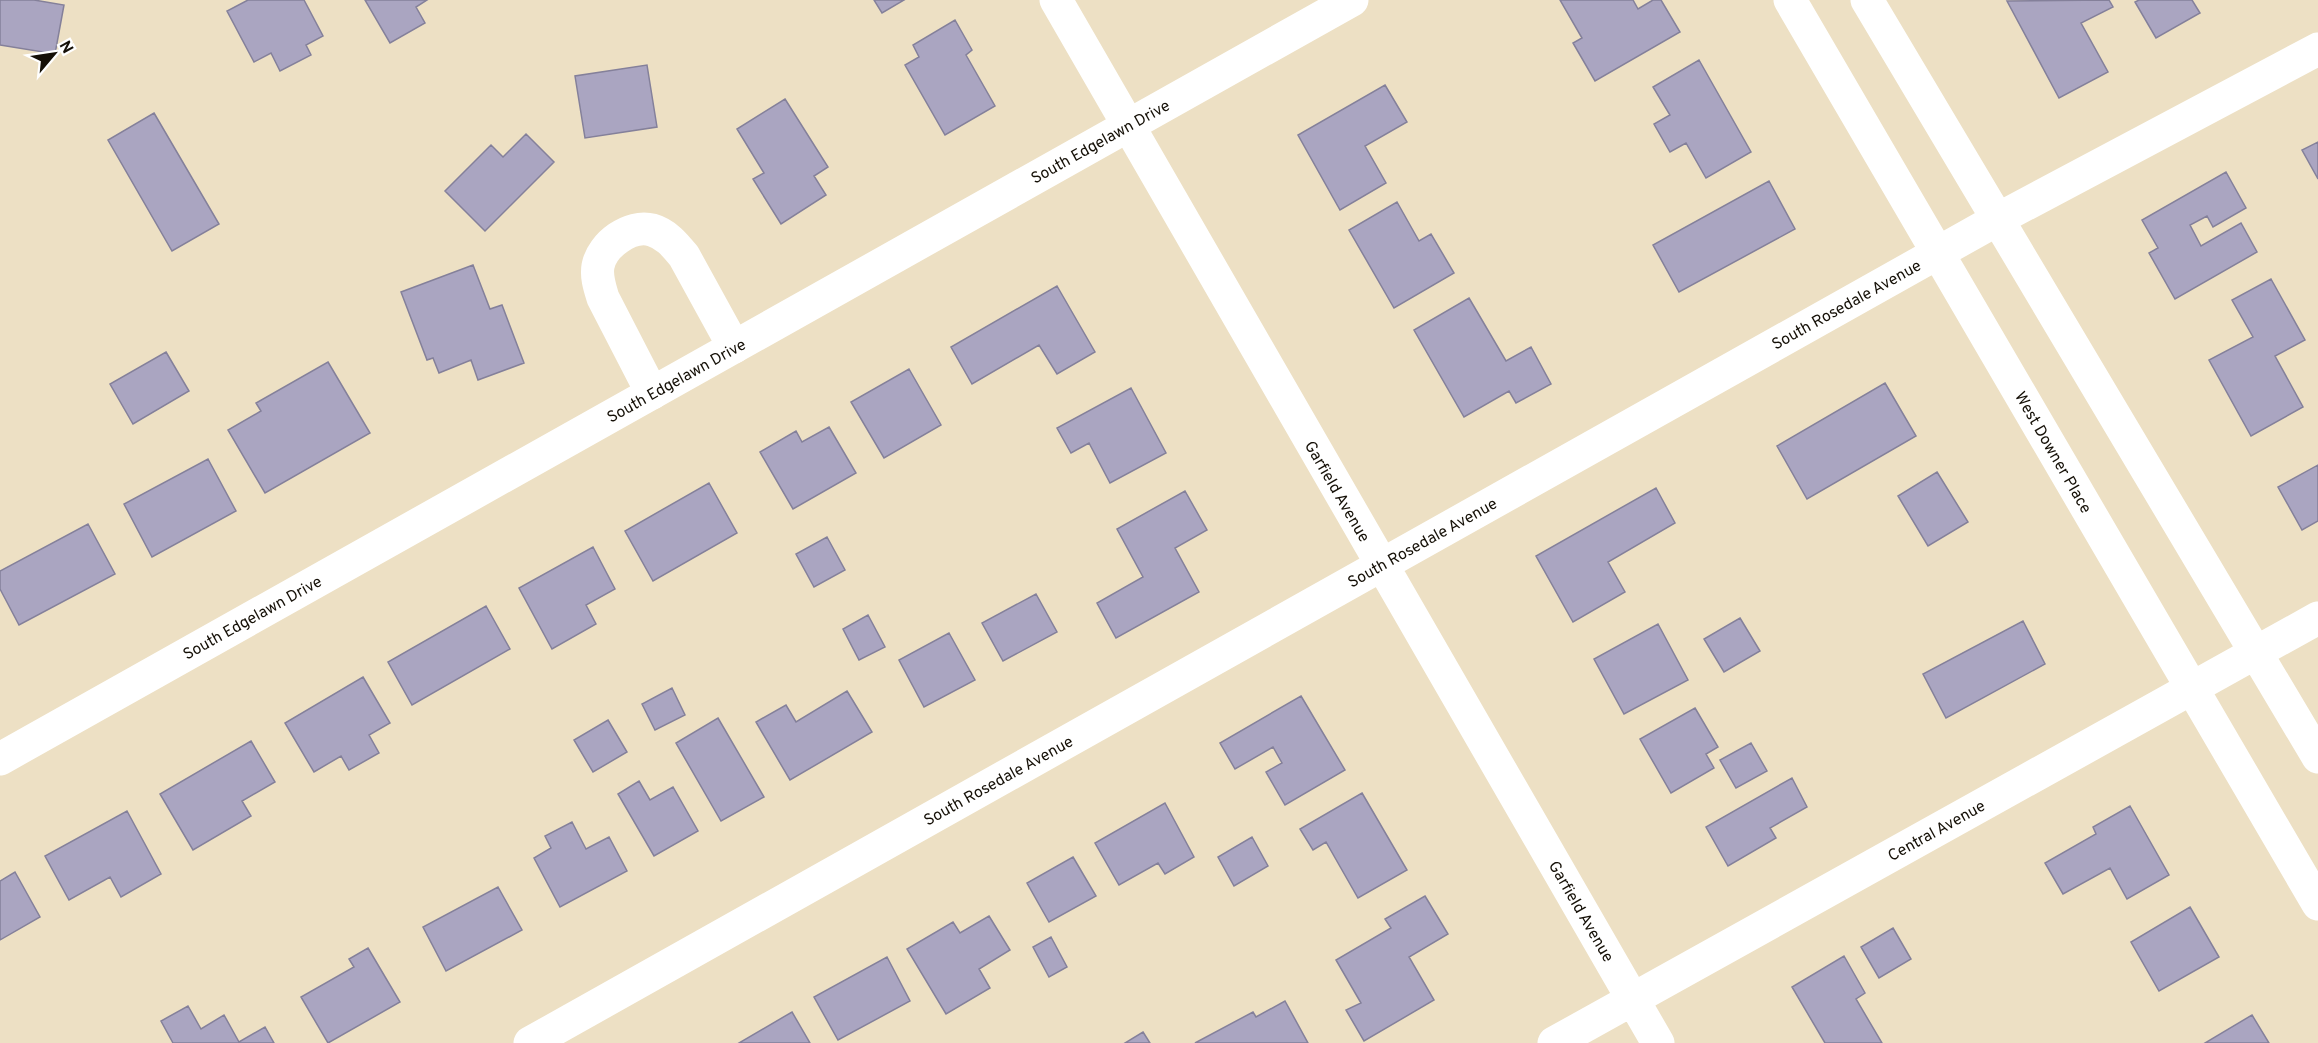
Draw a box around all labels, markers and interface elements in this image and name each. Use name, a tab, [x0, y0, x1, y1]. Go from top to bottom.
north arrow	[24, 24, 84, 84]
text: N	[54, 38, 77, 58]
street label: South Edgelawn Drive	[1028, 96, 1174, 189]
street label: South Rosedale Avenue	[1769, 256, 1925, 355]
street label: South Edgelawn Drive	[604, 335, 750, 428]
street label: West Downer Place	[2009, 389, 2095, 517]
street label: Garfield Avenue	[1299, 438, 1373, 546]
street label: South Rosedale Avenue	[1345, 494, 1501, 593]
street label: South Edgelawn Drive	[180, 572, 326, 665]
street label: South Rosedale Avenue	[921, 732, 1077, 831]
street label: Central Avenue	[1885, 797, 1989, 867]
street label: Garfield Avenue	[1543, 858, 1617, 966]

